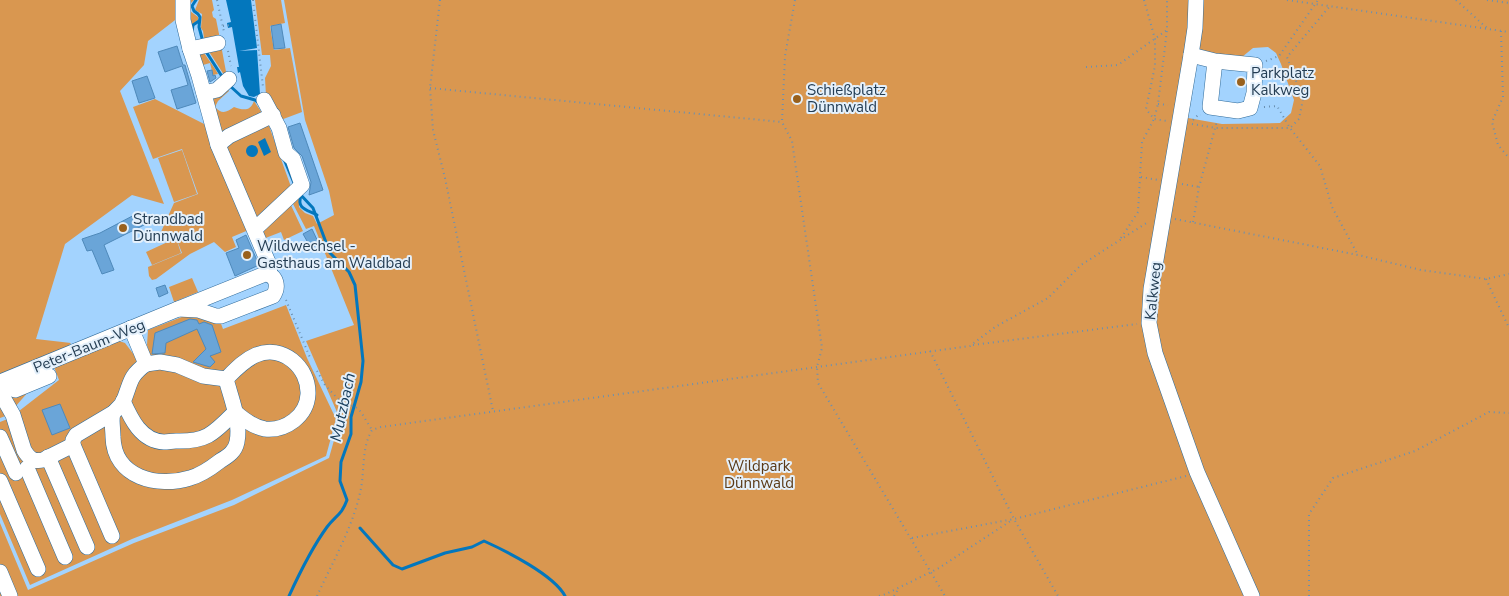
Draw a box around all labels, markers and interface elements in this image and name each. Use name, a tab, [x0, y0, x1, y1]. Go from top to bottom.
place label: Parkplatz Kalkweg	[1251, 63, 1314, 100]
marker: Parkplatz Kalkweg	[1235, 76, 1247, 88]
place label: Schießplatz Dünnwald	[807, 80, 886, 117]
marker: Schießplatz Dünnwald	[791, 93, 803, 105]
place label: Strandbad Dünnwald	[133, 209, 203, 246]
marker: Strandbad Dünnwald	[117, 222, 129, 234]
place label: Wildwechsel - Gasthaus am Waldbad	[257, 236, 411, 273]
marker: Wildwechsel - Gasthaus am Waldbad	[241, 249, 253, 261]
street label: Kalkweg	[1140, 261, 1166, 321]
street label: Peter-Baum-Weg	[30, 314, 148, 378]
water label: Mutzbach	[325, 371, 361, 444]
park label: Wildpark Dünnwald	[724, 456, 794, 493]

